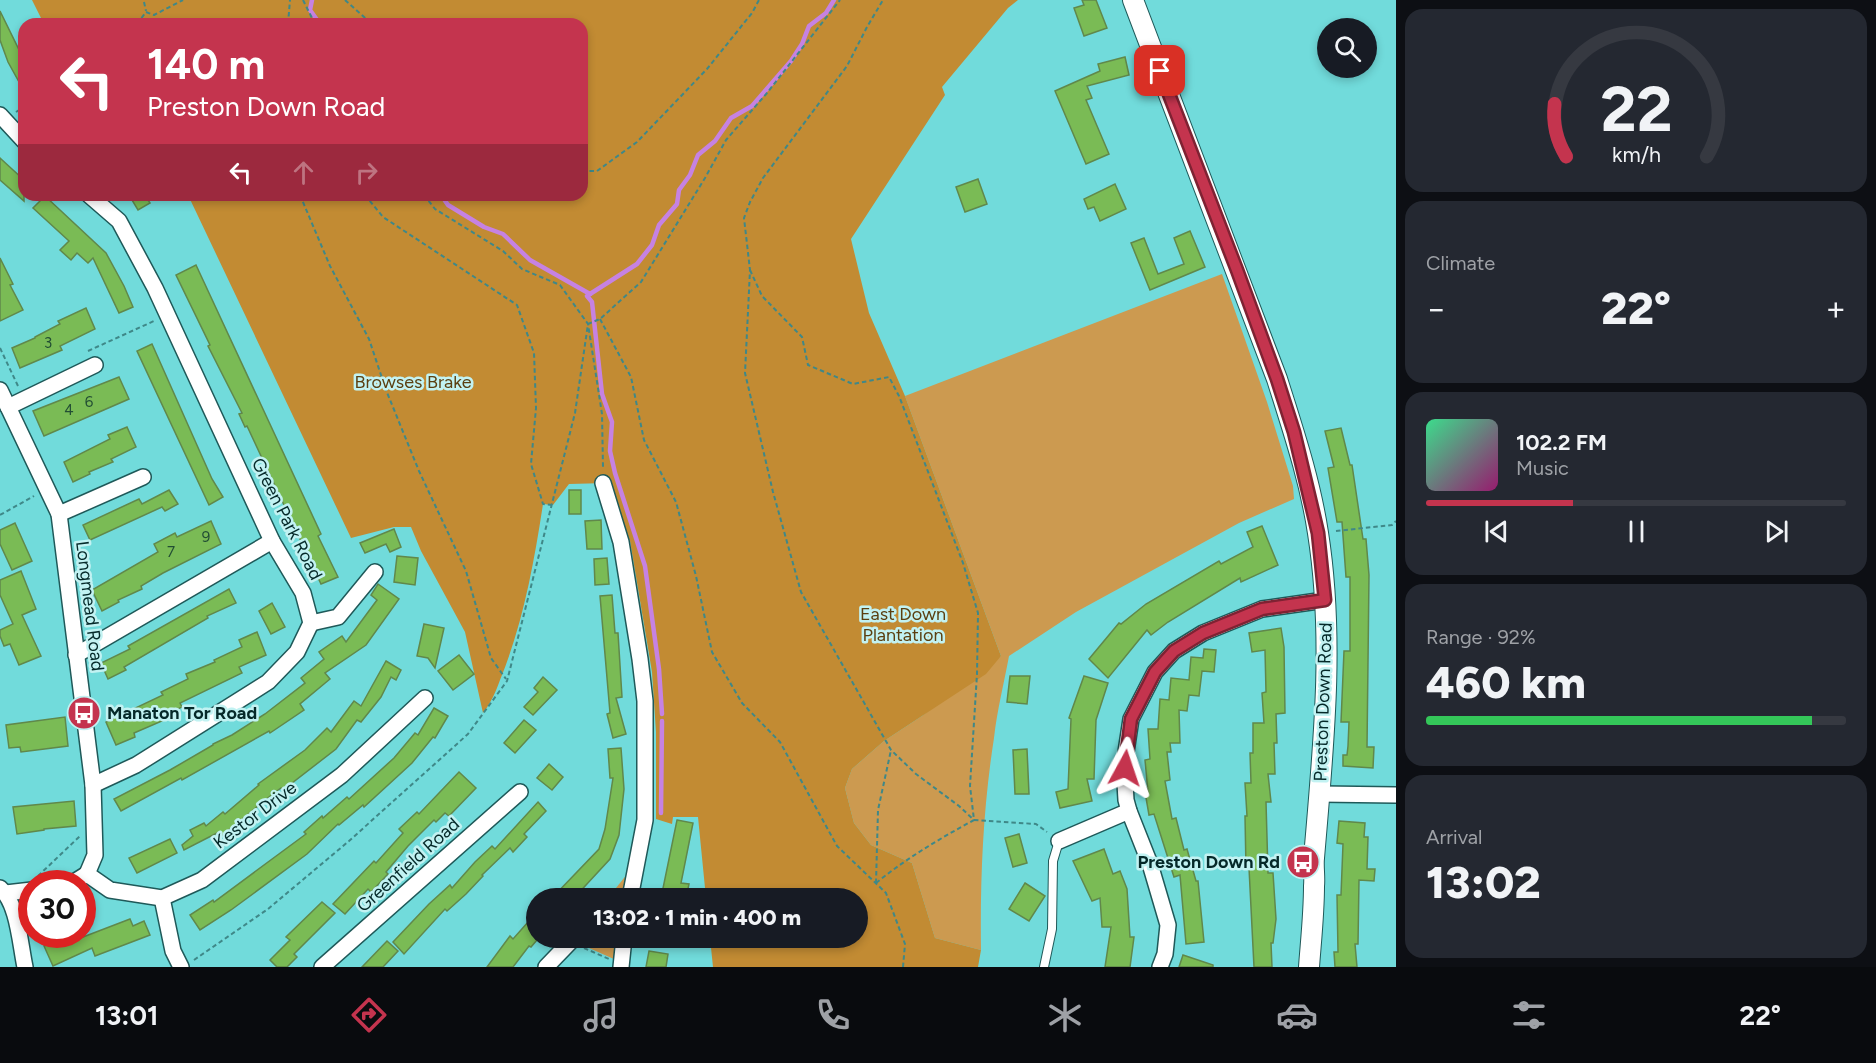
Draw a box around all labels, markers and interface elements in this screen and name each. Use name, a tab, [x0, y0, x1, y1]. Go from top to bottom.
map controls	[1317, 18, 1377, 78]
button: search	[1317, 18, 1377, 78]
text: 140 m	[147, 39, 265, 90]
icon: left	[48, 42, 126, 120]
pin	[1134, 45, 1185, 96]
icon: arrive	[1143, 54, 1176, 87]
text: 22	[1600, 72, 1672, 147]
text: Preston Down Road	[147, 90, 385, 123]
text: km/h	[1612, 143, 1660, 168]
icon: left	[224, 156, 257, 189]
icon: ahead	[287, 156, 320, 189]
icon: right	[350, 156, 383, 189]
text: Climate	[1426, 251, 1495, 275]
text: 22°	[1601, 281, 1671, 335]
text: −	[1426, 289, 1447, 328]
text: +	[1825, 289, 1846, 328]
house number: 3	[44, 334, 52, 352]
park label: Browses Brake	[354, 371, 472, 393]
house number: 6	[85, 393, 94, 411]
house number: 4	[64, 401, 74, 419]
text: 102.2 FM	[1516, 429, 1607, 456]
street label: Green Park Road	[247, 454, 327, 584]
text: Music	[1516, 456, 1569, 480]
icon: previous	[1480, 515, 1513, 548]
icon: pause	[1620, 515, 1653, 548]
icon: next	[1760, 515, 1793, 548]
house number: 9	[202, 528, 210, 546]
street label: Longmead Road	[71, 540, 109, 672]
house number: 7	[167, 543, 175, 561]
park label: East Down Plantation	[860, 603, 946, 646]
street label: Preston Down Road	[1309, 622, 1337, 782]
text: Range · 92%	[1426, 625, 1536, 649]
text: 460 km	[1426, 655, 1586, 709]
bus stop icon: Manaton Tor Road	[66, 695, 102, 731]
place label: Manaton Tor Road	[107, 702, 257, 724]
position arrow	[1093, 736, 1157, 800]
street label: Kestor Drive	[209, 777, 301, 853]
street label: Greenfield Road	[352, 813, 464, 917]
text: Arrival	[1426, 825, 1482, 849]
bus stop icon: Preston Down Rd	[1285, 844, 1321, 880]
place label: Preston Down Rd	[1137, 851, 1280, 873]
text: 13:02	[1426, 855, 1541, 909]
speed limit sign: 30	[18, 870, 96, 948]
text: 13:02 · 1 min · 400 m	[593, 904, 801, 931]
icon: directions	[348, 994, 390, 1036]
icon: music	[580, 994, 622, 1036]
icon: phone	[812, 994, 854, 1036]
icon: climate	[1044, 994, 1086, 1036]
icon: car	[1276, 994, 1318, 1036]
icon: filters	[1508, 994, 1550, 1036]
text: 13:01	[95, 999, 158, 1032]
text: 22°	[1740, 999, 1781, 1032]

